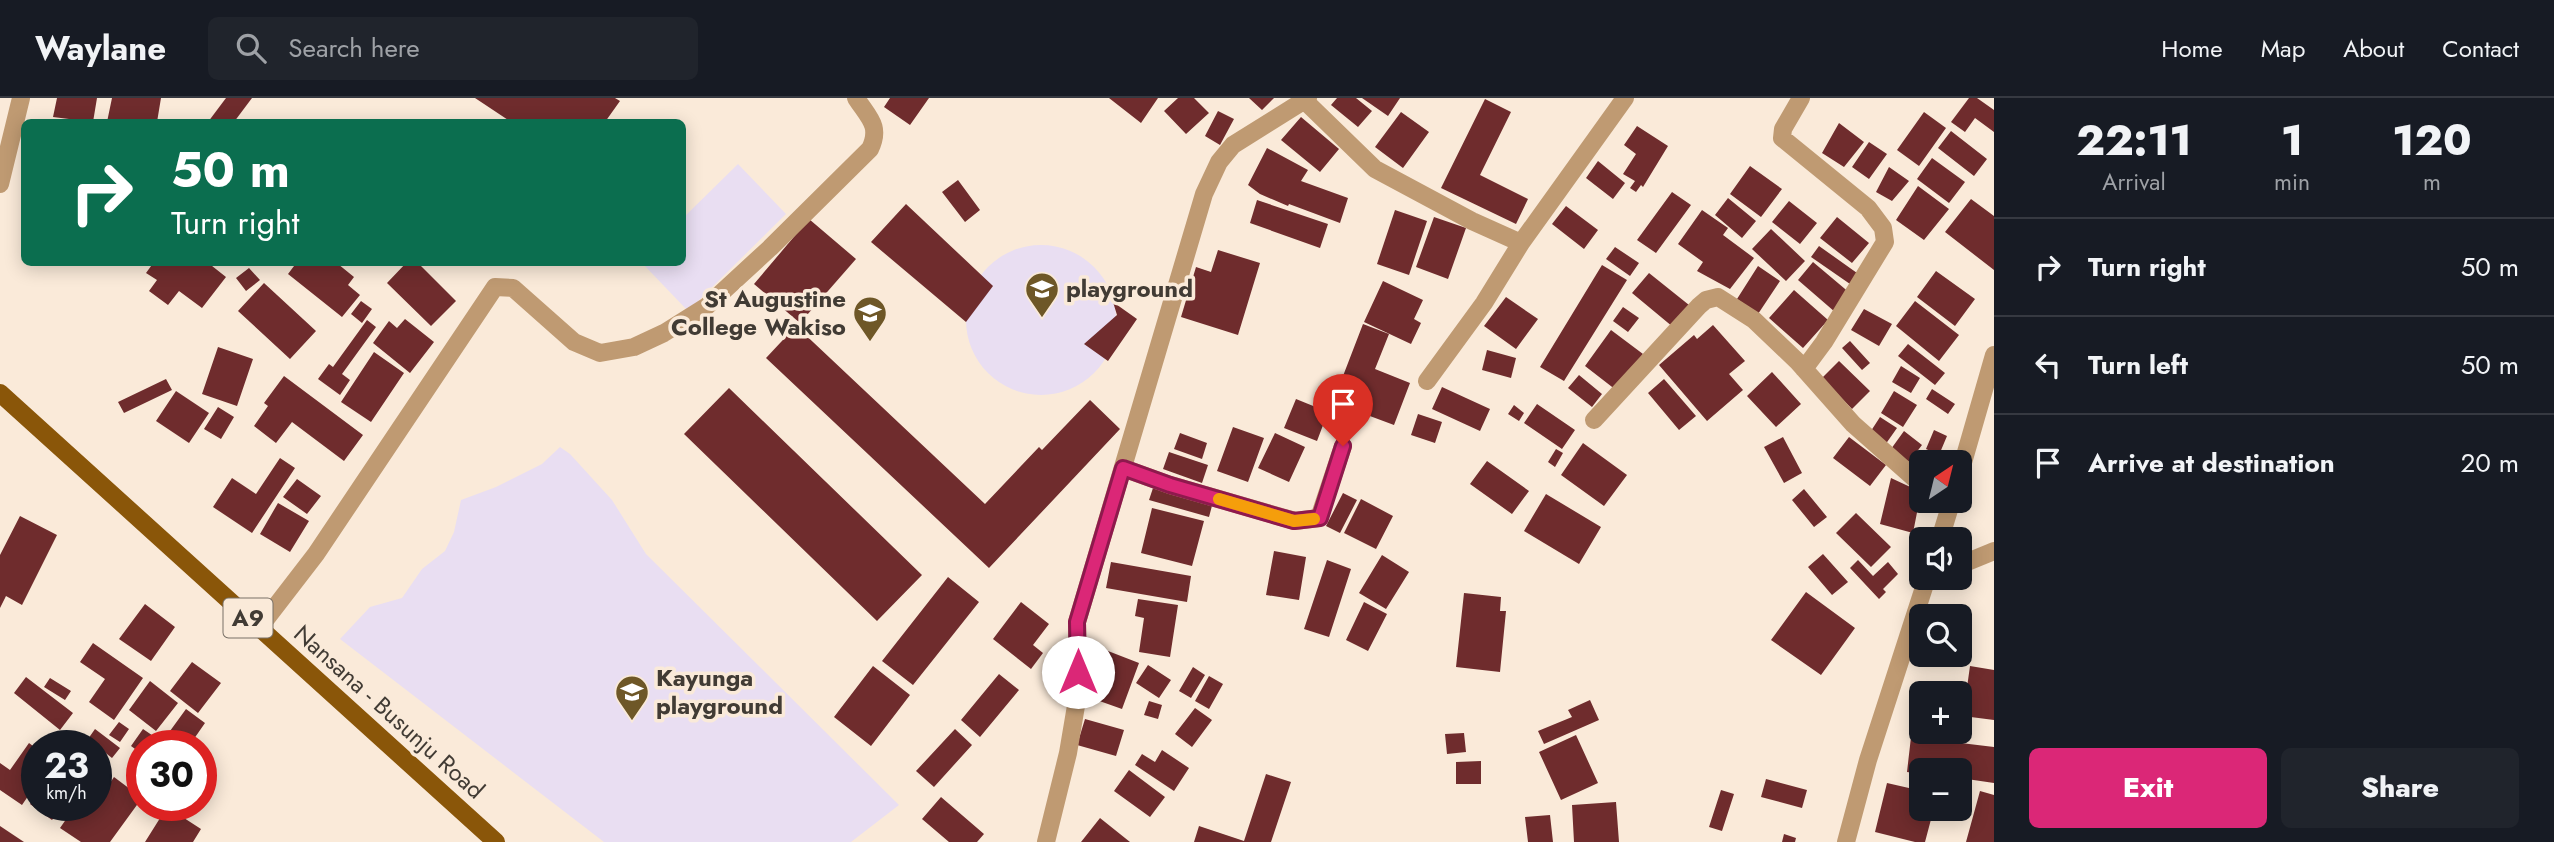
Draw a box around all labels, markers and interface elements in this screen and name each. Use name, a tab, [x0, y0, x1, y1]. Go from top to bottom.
search box	[208, 17, 698, 80]
text: Waylane	[35, 25, 166, 72]
icon: search	[232, 29, 270, 67]
text: Search here	[288, 29, 420, 67]
text: Home	[2161, 31, 2223, 66]
text: Map	[2261, 31, 2305, 66]
text: About	[2343, 31, 2404, 66]
text: Contact	[2442, 31, 2519, 66]
text: 22:11	[2076, 110, 2192, 171]
text: 1	[2281, 110, 2303, 171]
text: 120	[2392, 110, 2472, 171]
text: 50 m	[171, 135, 290, 205]
icon: right	[56, 147, 147, 238]
text: Arrival	[2102, 165, 2166, 199]
text: min	[2274, 165, 2310, 199]
text: m	[2423, 165, 2441, 199]
text: Turn right	[171, 200, 300, 246]
icon: right	[2029, 248, 2067, 286]
text: Turn right	[2088, 248, 2206, 286]
text: 50 m	[2461, 248, 2519, 286]
school or university icon: playground	[1023, 270, 1061, 319]
place label: playground	[1066, 271, 1193, 306]
place label: St Augustine College Wakiso	[671, 281, 846, 344]
school or university icon: St Augustine College Wakiso	[851, 294, 889, 343]
icon: left	[2029, 346, 2067, 384]
text: Turn left	[2088, 346, 2188, 384]
text: 50 m	[2461, 346, 2519, 384]
pin	[1313, 374, 1373, 446]
icon: arrive	[1324, 385, 1362, 423]
icon: arrive	[2029, 444, 2067, 482]
text: Arrive at destination	[2088, 444, 2335, 482]
text: 20 m	[2461, 444, 2519, 482]
north arrow	[1909, 450, 1972, 513]
map controls	[1909, 450, 1972, 821]
button: sound	[1909, 527, 1972, 590]
road number: A9	[224, 598, 272, 638]
button: search	[1909, 604, 1972, 667]
street label: Nansana - Busunju Road	[286, 616, 492, 807]
position arrow	[1041, 635, 1115, 709]
place label: Kayunga playground	[656, 660, 783, 723]
school or university icon: Kayunga playground	[613, 673, 651, 722]
button: +	[1909, 681, 1972, 744]
speed limit sign: 30	[126, 730, 217, 821]
text: 23	[44, 741, 89, 791]
button: Exit	[2029, 748, 2267, 828]
button: Share	[2281, 748, 2519, 828]
button: −	[1909, 758, 1972, 821]
text: km/h	[46, 780, 87, 806]

